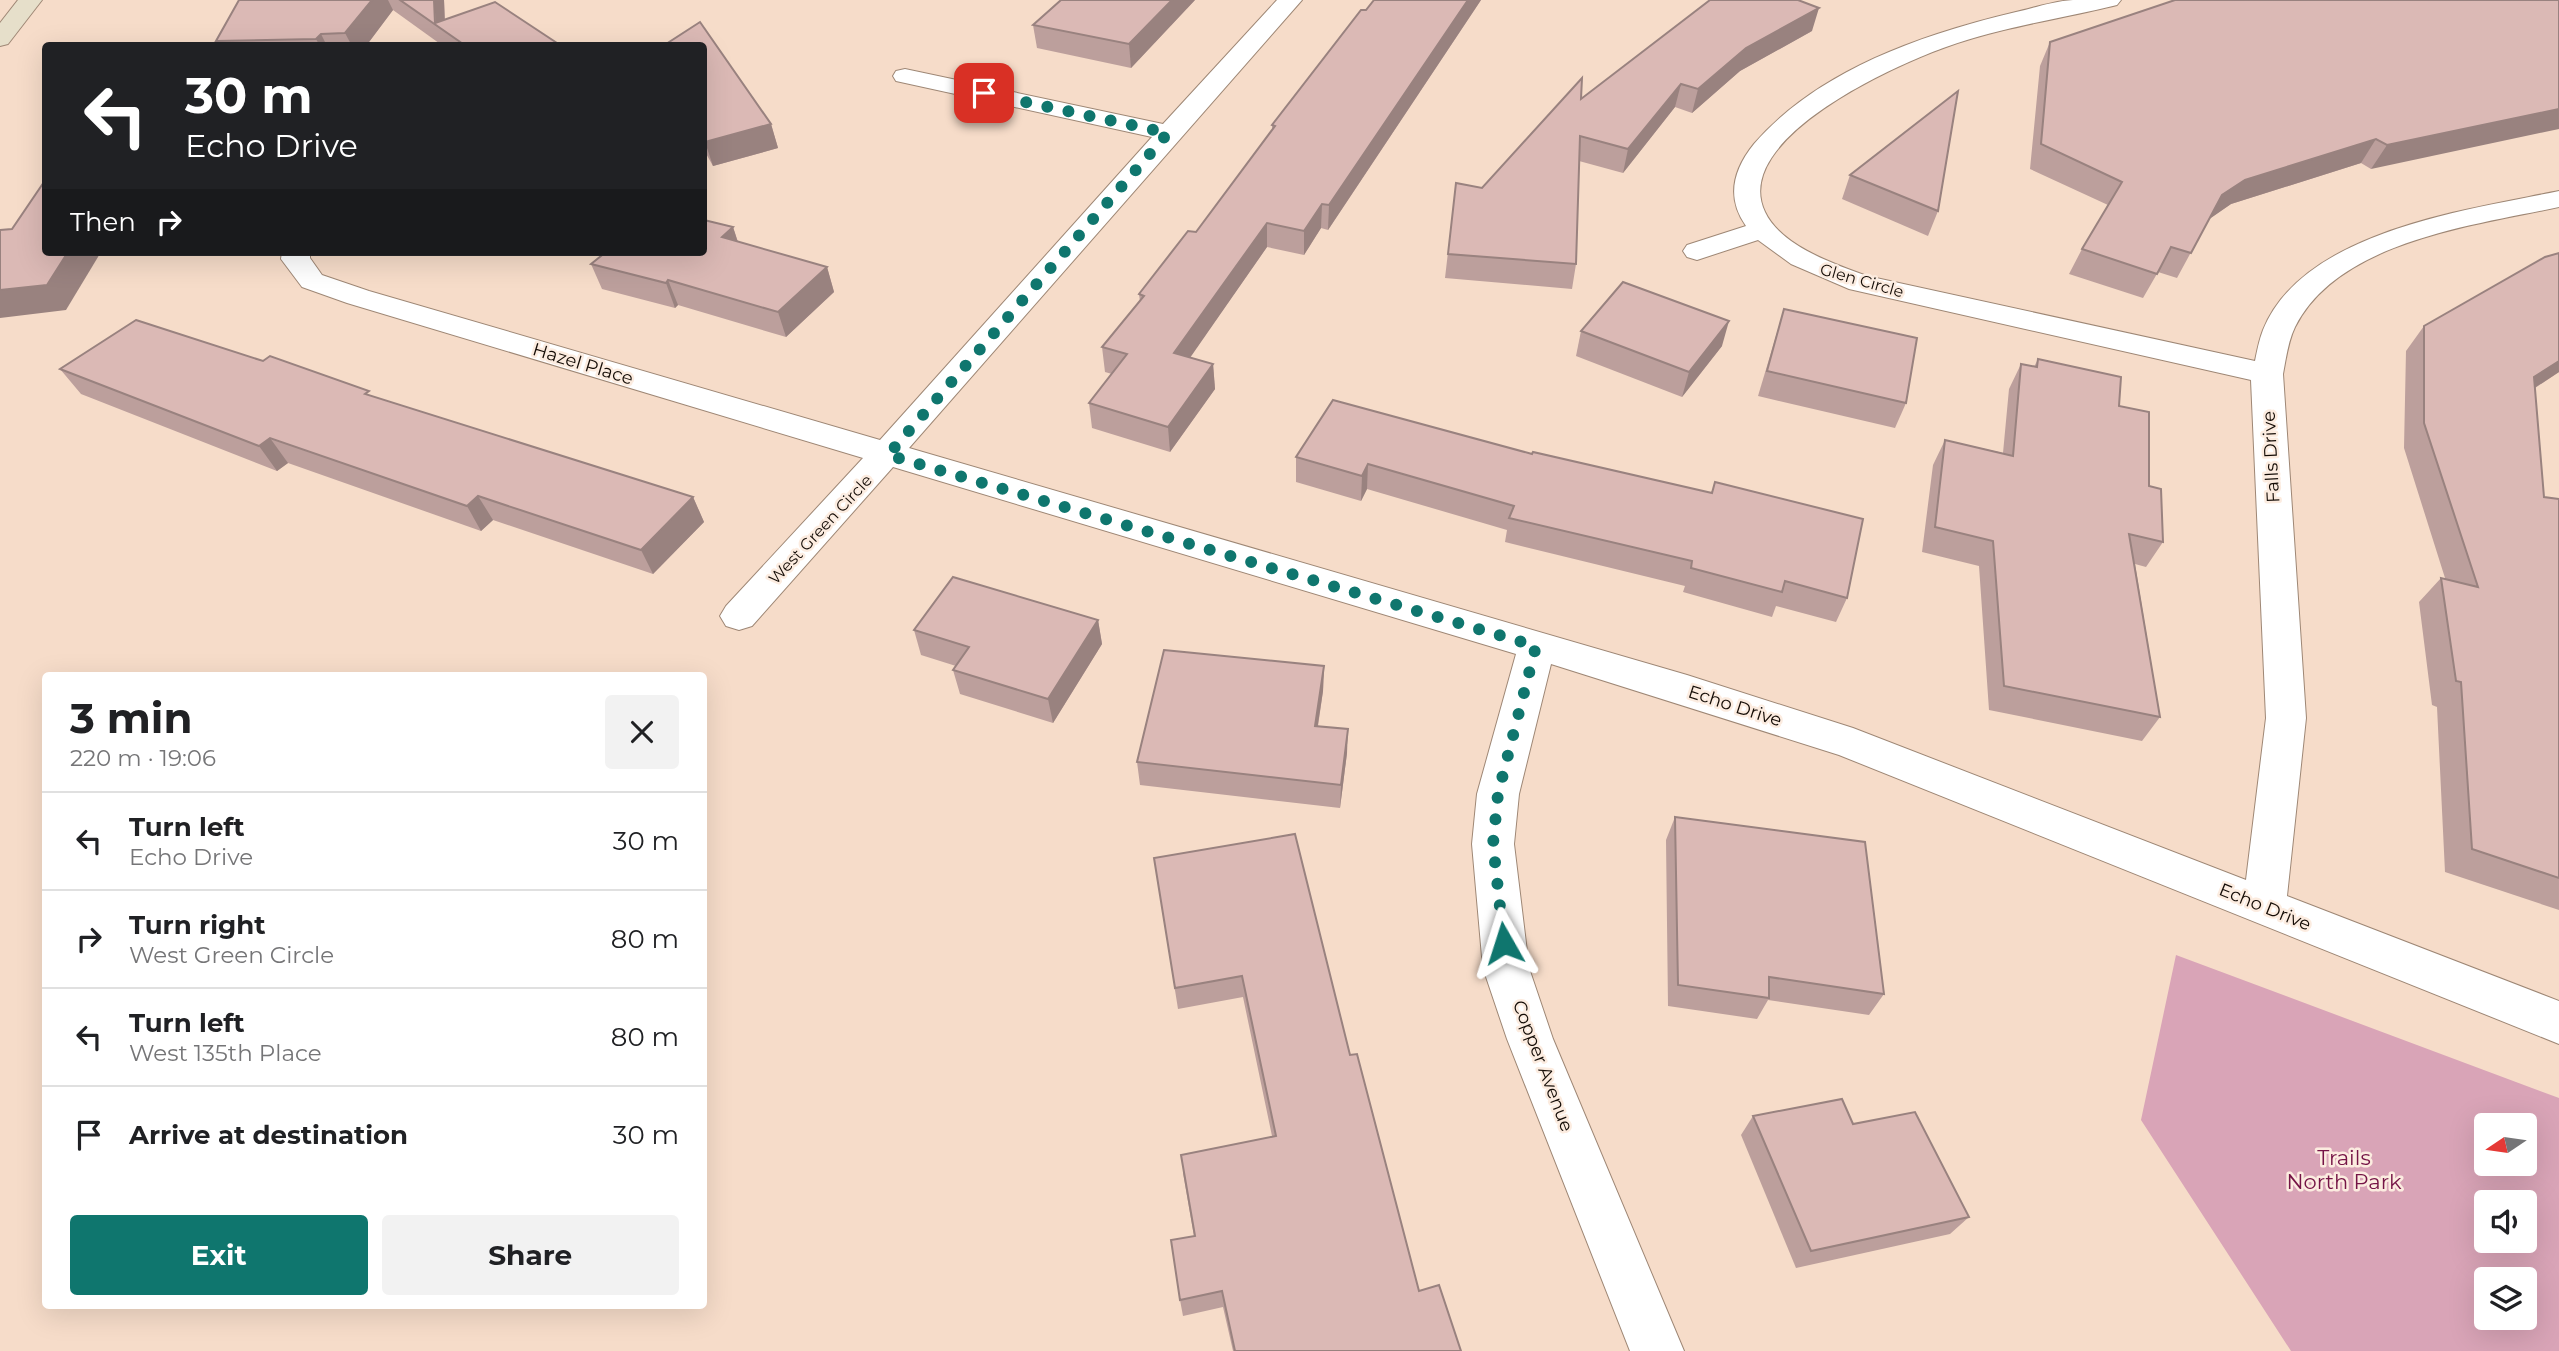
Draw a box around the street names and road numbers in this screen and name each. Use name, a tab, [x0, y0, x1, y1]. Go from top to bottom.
street label: Glen Circle	[1818, 259, 1906, 301]
street label: Hazel Place	[530, 338, 636, 390]
street label: Falls Drive	[2258, 410, 2284, 503]
street label: West Green Circle	[765, 471, 876, 588]
street label: Echo Drive	[1685, 681, 1785, 732]
street label: Echo Drive	[2216, 879, 2314, 935]
street label: Copper Avenue	[1508, 997, 1578, 1135]

